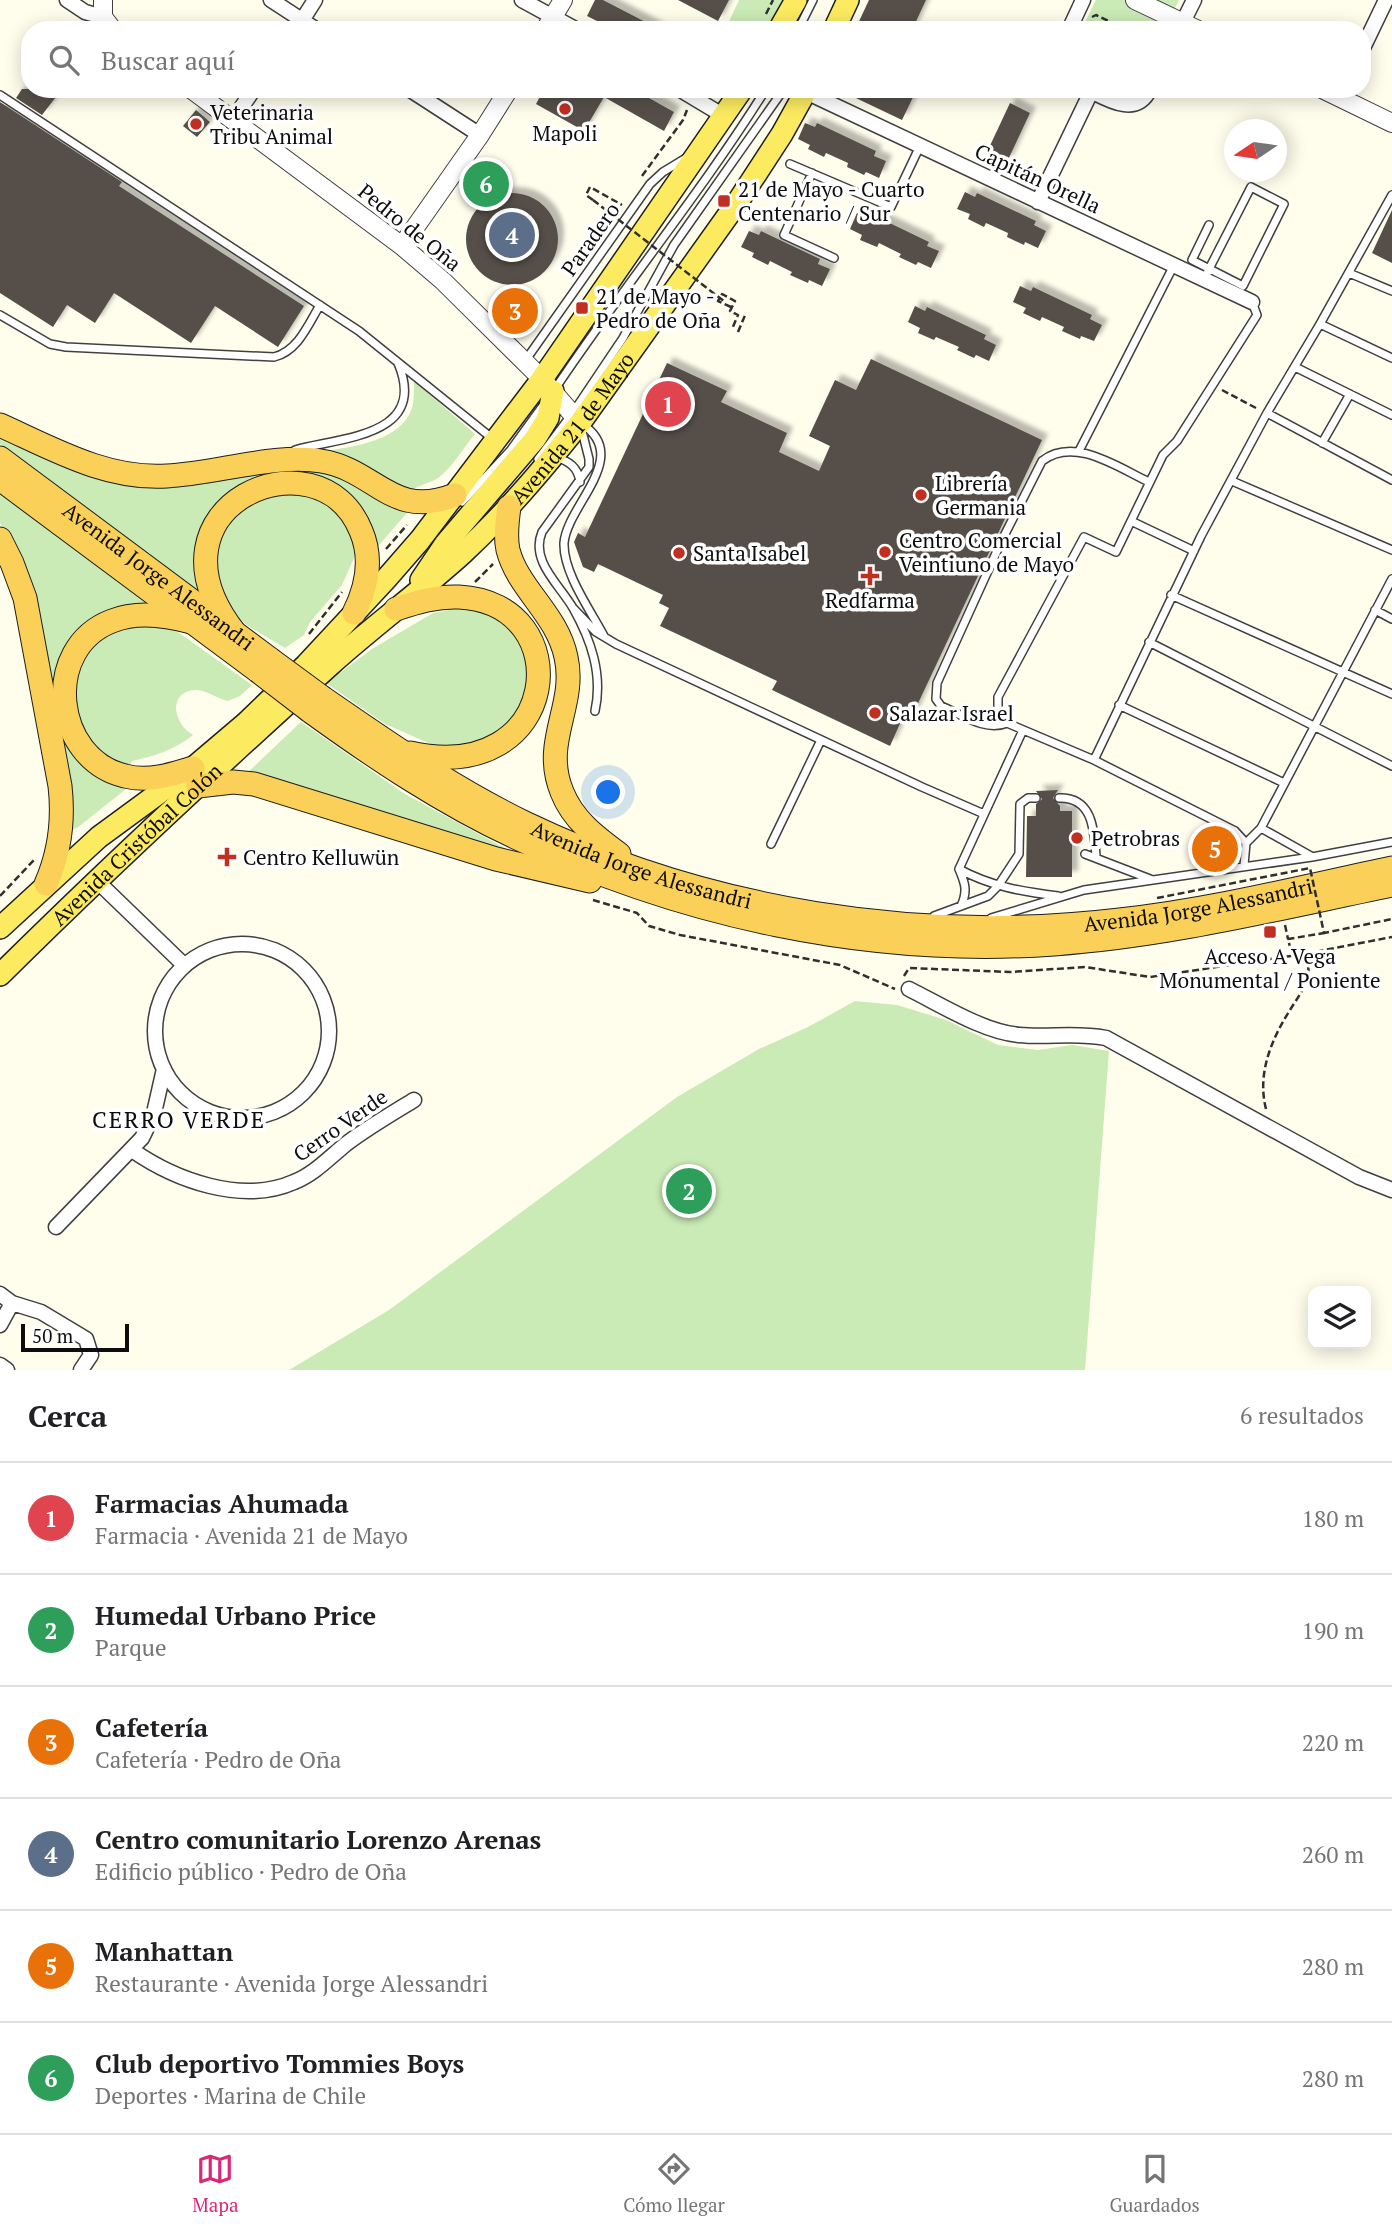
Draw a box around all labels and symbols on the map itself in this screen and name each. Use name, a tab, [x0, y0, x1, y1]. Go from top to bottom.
place label: Veterinaria Tribu Animal	[210, 98, 333, 150]
marker: Mapoli	[557, 101, 573, 117]
marker: Veterinaria Tribu Animal	[188, 116, 204, 132]
place label: Mapoli	[533, 119, 597, 147]
north arrow	[1224, 119, 1287, 182]
street label: Capitán Orella	[971, 137, 1106, 220]
pin: 6	[463, 158, 509, 210]
place label: 21 de Mayo - Cuarto Centenario / Sur	[738, 175, 925, 227]
street label: Pedro de Oña	[353, 177, 468, 277]
marker: 21 de Mayo - Cuarto Centenario / Sur	[716, 193, 732, 209]
street label: Paradero	[555, 197, 625, 281]
pin: 4	[489, 209, 535, 261]
place label: 21 de Mayo - Pedro de Oña	[596, 282, 721, 334]
pin: 3	[492, 285, 538, 337]
marker: 21 de Mayo - Pedro de Oña	[574, 300, 590, 316]
street label: Avenida 21 de Mayo	[504, 346, 640, 510]
pin: 1	[645, 378, 691, 430]
place label: Librería Germania	[935, 469, 1027, 521]
marker: Librería Germania	[913, 487, 929, 503]
street label: Avenida Jorge Alessandri	[58, 496, 260, 657]
place label: Centro Comercial Veintiuno de Mayo	[899, 526, 1074, 578]
place label: Santa Isabel	[693, 539, 806, 567]
marker: Centro Comercial Veintiuno de Mayo	[877, 544, 893, 560]
marker: Santa Isabel	[671, 545, 687, 561]
marker: Redfarma	[862, 568, 878, 584]
place label: Redfarma	[825, 586, 915, 614]
place label: Salazar Israel	[889, 699, 1014, 727]
marker: Salazar Israel	[867, 705, 883, 721]
street label: Avenida Cristóbal Colón	[45, 756, 228, 931]
your location	[591, 775, 625, 809]
street label: Avenida Jorge Alessandri	[527, 814, 755, 915]
pin: 5	[1192, 823, 1238, 875]
place label: Petrobras	[1091, 824, 1180, 852]
marker: Petrobras	[1069, 830, 1085, 846]
place label: Centro Kelluwün	[243, 843, 400, 871]
marker: Centro Kelluwün	[217, 847, 237, 867]
street label: Avenida Jorge Alessandri	[1082, 872, 1315, 938]
marker: Acceso A Vega Monumental / Poniente	[1262, 924, 1278, 940]
place label: Acceso A Vega Monumental / Poniente	[1159, 942, 1381, 994]
street label: Cerro Verde	[287, 1082, 393, 1168]
district label: CERRO VERDE	[92, 1104, 266, 1135]
pin: 2	[666, 1165, 712, 1217]
scale bar	[21, 1321, 130, 1353]

